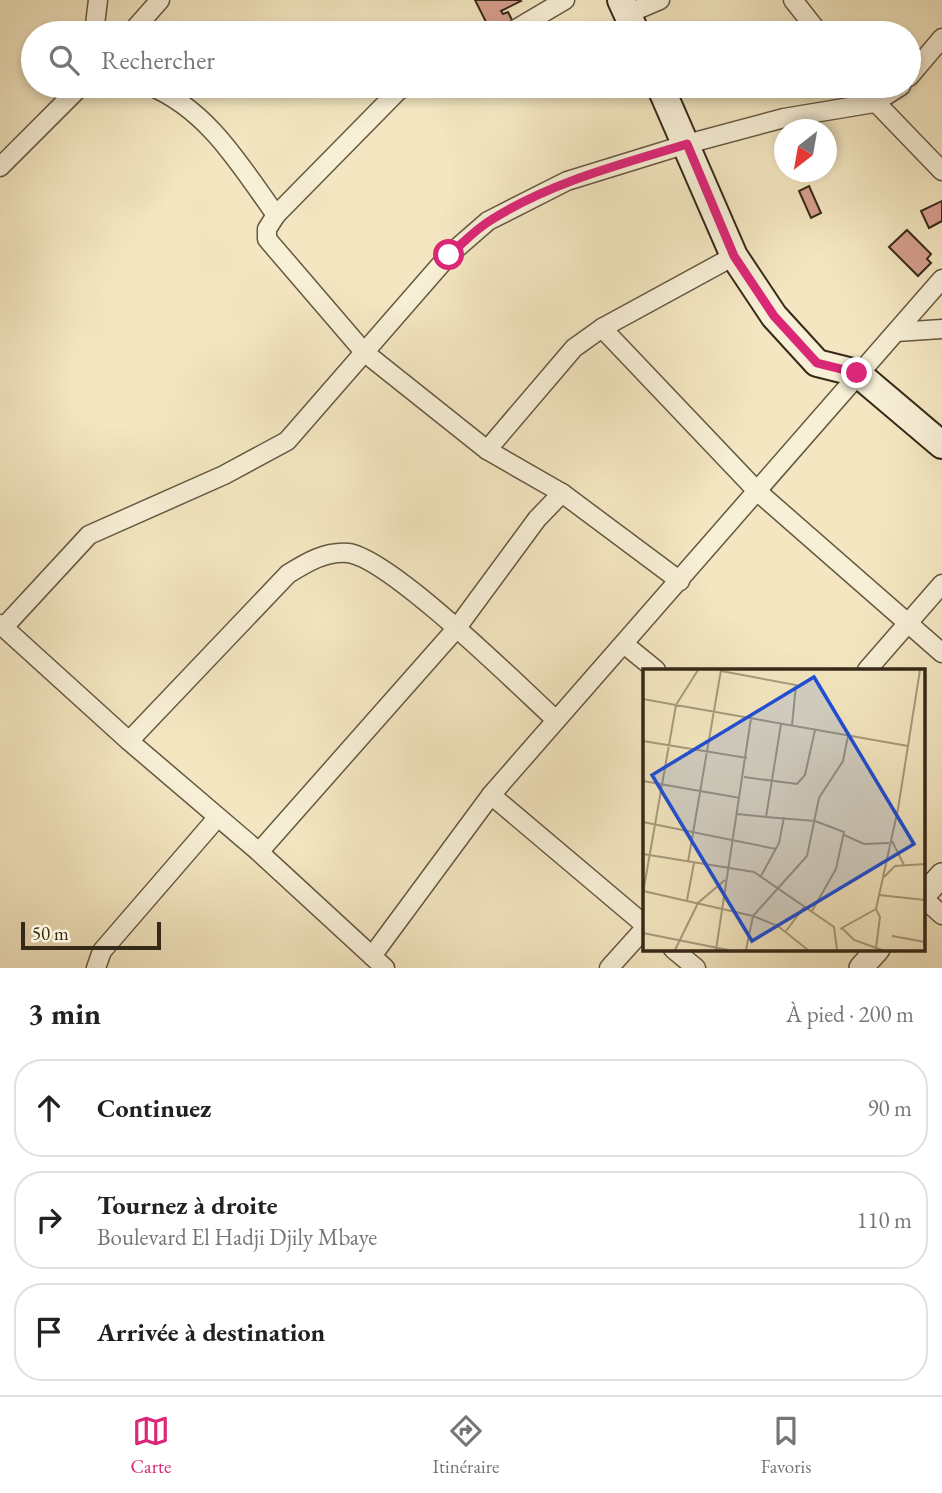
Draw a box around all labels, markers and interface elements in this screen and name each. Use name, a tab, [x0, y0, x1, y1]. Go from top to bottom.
search box	[21, 21, 921, 98]
icon: search	[45, 41, 83, 79]
text: Rechercher	[101, 43, 215, 77]
north arrow	[774, 119, 837, 182]
route start	[433, 239, 464, 270]
route end	[841, 357, 872, 388]
inset map	[643, 669, 925, 950]
scale bar	[21, 919, 161, 951]
text: 50 m	[32, 921, 69, 946]
text: 3 min	[28, 994, 101, 1033]
text: À pied · 200 m	[786, 999, 914, 1029]
icon: ahead	[30, 1089, 68, 1127]
text: Continuez	[97, 1091, 211, 1125]
text: 90 m	[867, 1093, 912, 1123]
text: Tournez à droite	[97, 1188, 278, 1222]
icon: right	[30, 1201, 68, 1239]
text: 110 m	[856, 1205, 912, 1235]
text: Boulevard El Hadji Djily Mbaye	[97, 1222, 377, 1252]
icon: arrive	[30, 1313, 68, 1351]
text: Arrivée à destination	[97, 1315, 325, 1349]
tab: Carte	[131, 1412, 171, 1479]
tab: Itinéraire	[433, 1412, 499, 1479]
tab: Favoris	[761, 1412, 811, 1479]

